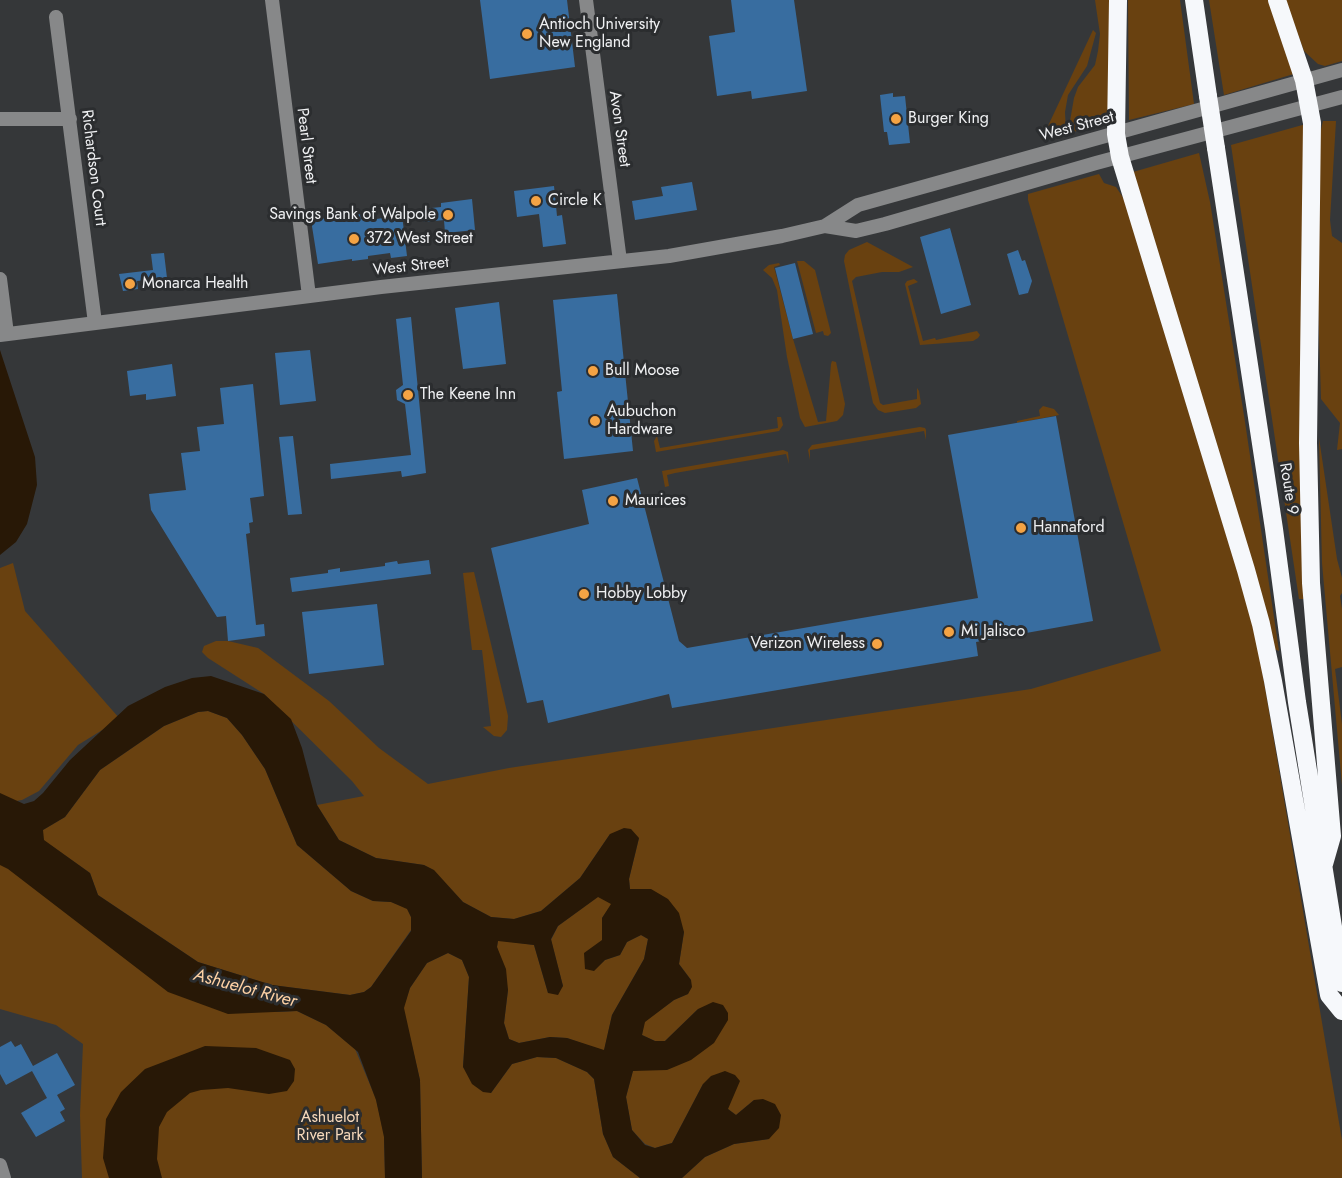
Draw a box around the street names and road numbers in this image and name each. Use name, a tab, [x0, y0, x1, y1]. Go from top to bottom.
street label: Avon Street	[604, 90, 634, 168]
street label: Pearl Street	[292, 107, 320, 185]
street label: West Street	[1038, 108, 1116, 146]
street label: Richardson Court	[76, 109, 110, 227]
street label: West Street	[372, 253, 450, 281]
street label: Route 9	[1274, 462, 1302, 516]

